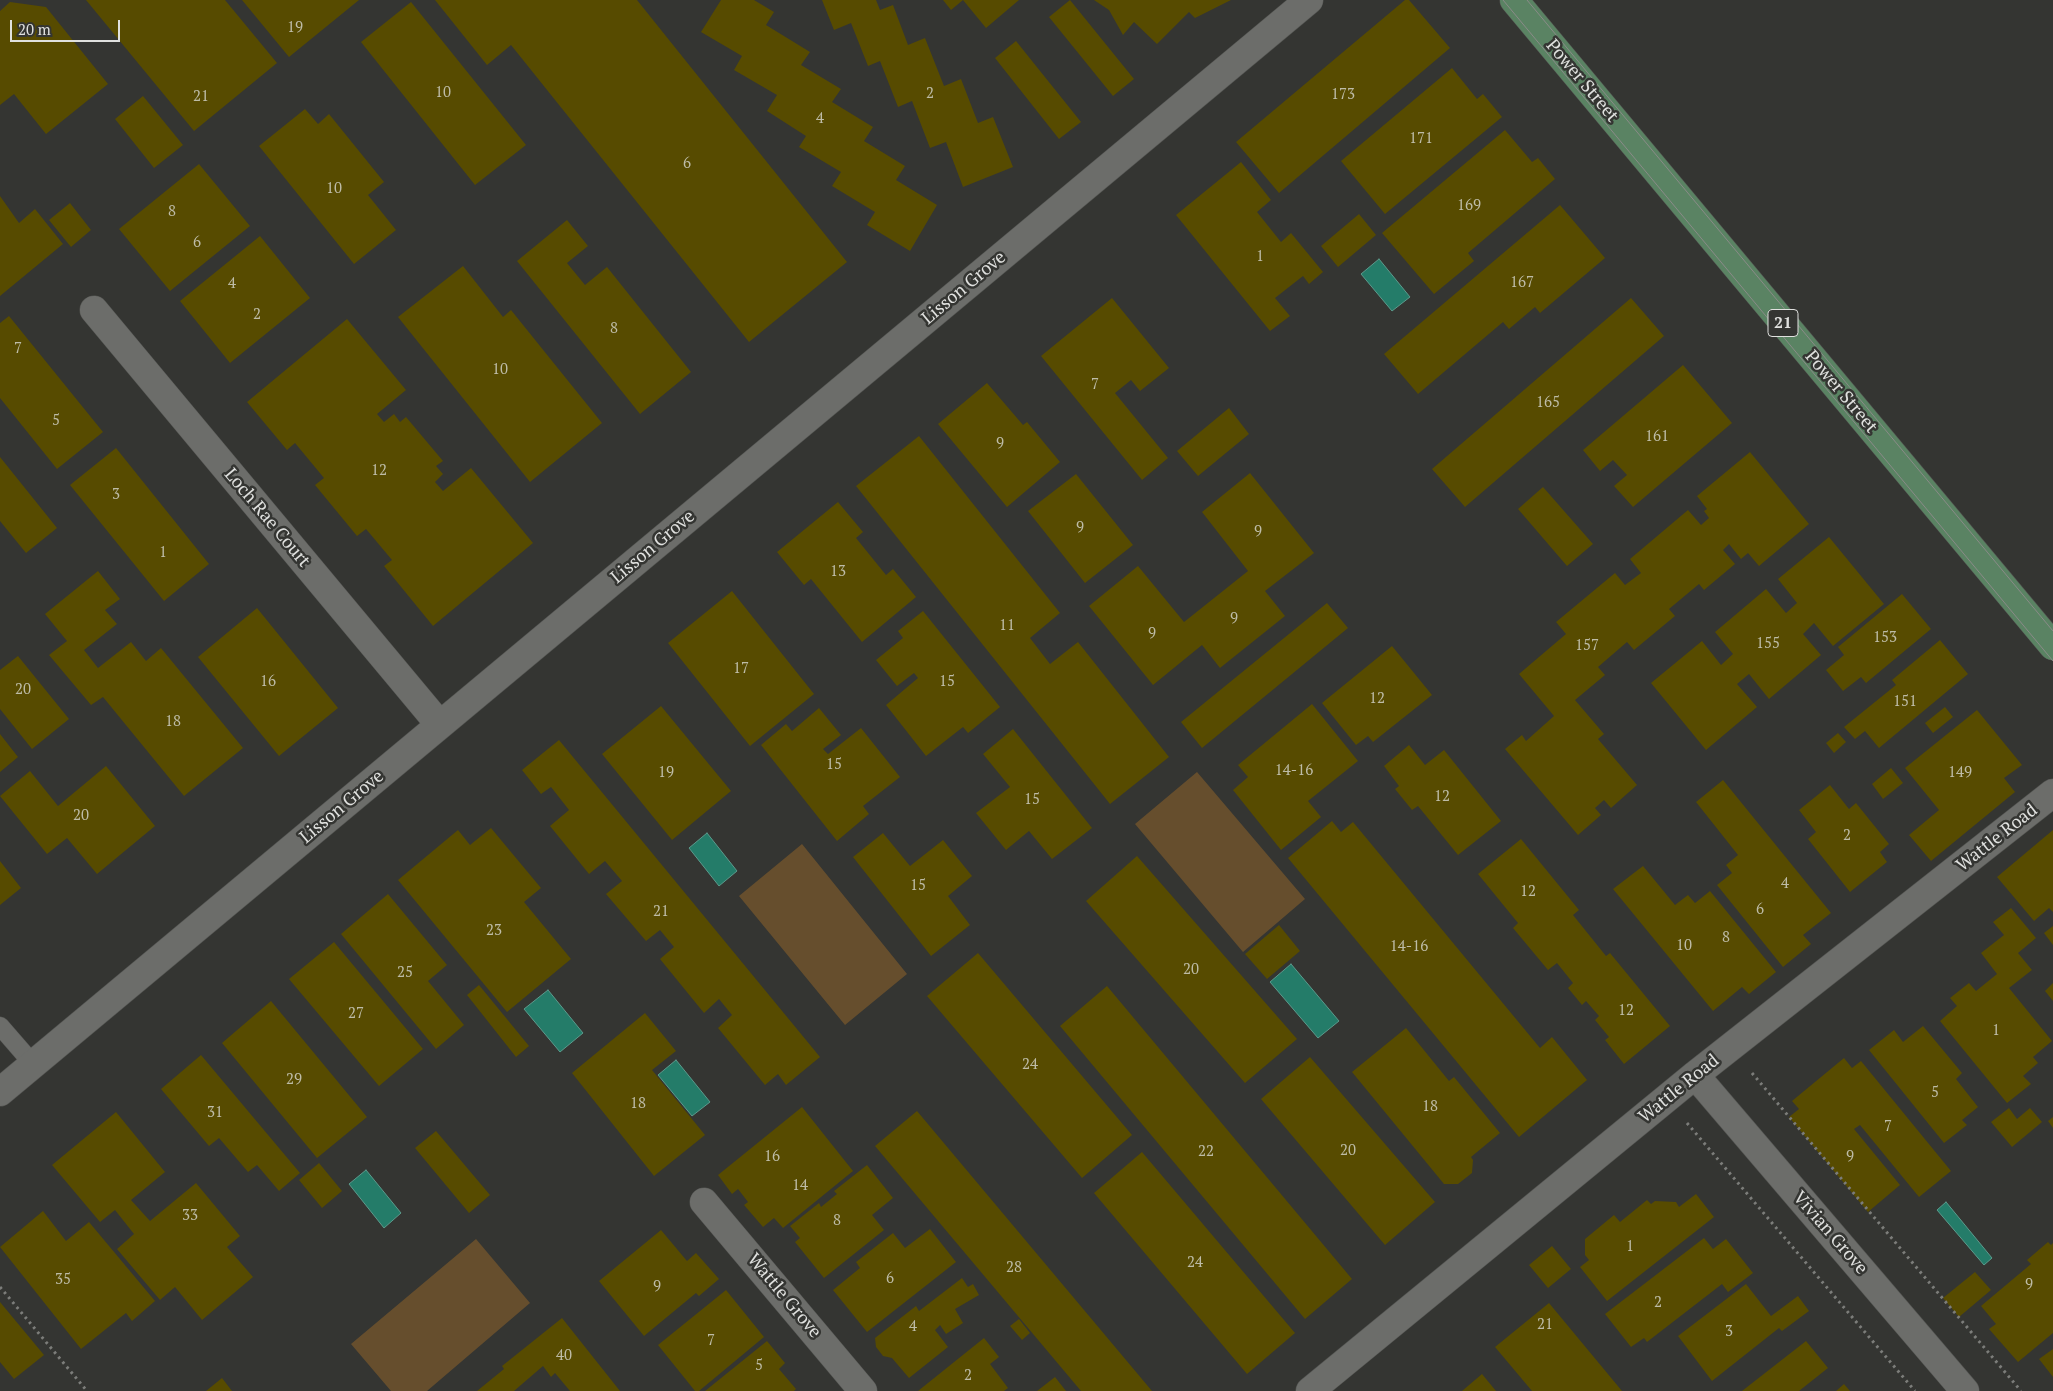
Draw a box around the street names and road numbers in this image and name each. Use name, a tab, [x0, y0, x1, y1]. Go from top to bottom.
street label: Power Street	[1541, 35, 1623, 127]
street label: Lisson Grove	[918, 247, 1010, 329]
road number: 21	[1768, 309, 1798, 336]
street label: Power Street	[1800, 346, 1882, 438]
street label: Loch Rae Court	[219, 464, 315, 572]
street label: Lisson Grove	[607, 506, 699, 588]
street label: Lisson Grove	[296, 766, 388, 848]
street label: Wattle Road	[1952, 800, 2042, 876]
street label: Wattle Road	[1634, 1050, 1724, 1128]
street label: Vivian Grove	[1788, 1187, 1872, 1279]
street label: Wattle Grove	[742, 1249, 826, 1343]

